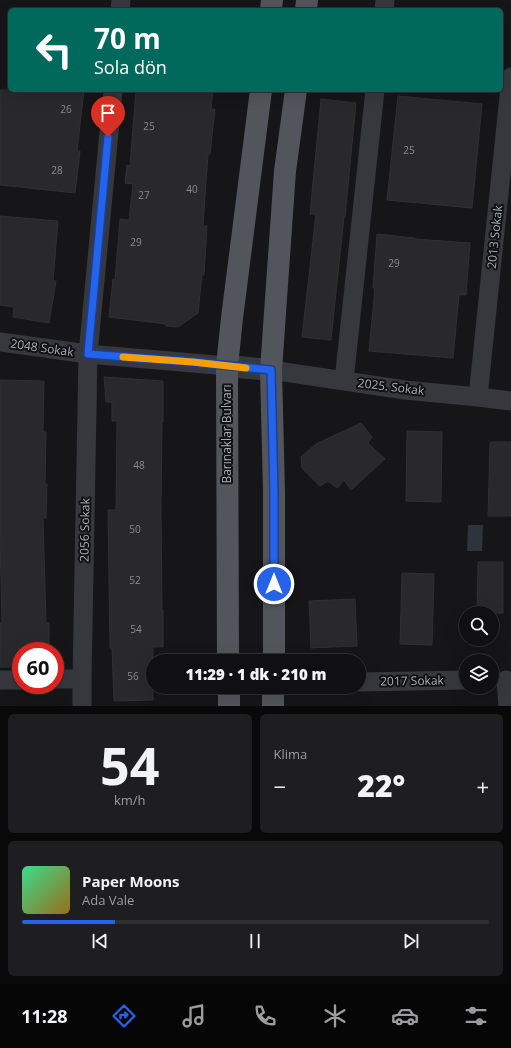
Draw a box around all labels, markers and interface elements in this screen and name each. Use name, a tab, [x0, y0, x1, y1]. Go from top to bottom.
text: 70 m	[94, 19, 161, 57]
icon: left	[28, 24, 80, 76]
text: Sola dön	[94, 55, 167, 79]
pin	[91, 96, 125, 137]
house number: 26	[60, 102, 72, 116]
icon: arrive	[97, 102, 119, 124]
house number: 25	[143, 119, 155, 133]
house number: 25	[403, 143, 415, 157]
house number: 28	[51, 163, 63, 177]
house number: 40	[186, 182, 198, 196]
house number: 27	[138, 188, 150, 202]
street label: 2013 Sokak	[483, 204, 506, 269]
house number: 29	[130, 235, 142, 249]
house number: 29	[388, 256, 400, 270]
street label: 2048 Sokak	[9, 335, 75, 360]
street label: 2025. Sokak	[357, 374, 426, 399]
street label: Barınaklar Bulvarı	[218, 384, 235, 484]
house number: 48	[133, 458, 145, 472]
street label: 2056 Sokak	[75, 497, 94, 562]
house number: 50	[129, 522, 141, 536]
position arrow	[253, 563, 295, 605]
house number: 52	[129, 573, 141, 587]
map controls	[459, 606, 499, 694]
button: search	[459, 606, 499, 646]
house number: 54	[130, 622, 142, 636]
speed limit sign: 60	[12, 642, 64, 694]
button: layers	[459, 654, 499, 694]
text: 11:29 · 1 dk · 210 m	[185, 664, 327, 684]
house number: 56	[127, 669, 139, 683]
street label: 2017 Sokak	[380, 671, 445, 690]
text: 54	[100, 729, 159, 800]
text: Klima	[274, 745, 307, 763]
text: 22°	[357, 765, 405, 806]
text: −	[274, 771, 286, 801]
text: +	[476, 771, 489, 801]
text: km/h	[114, 791, 146, 809]
text: Paper Moons	[82, 871, 180, 891]
text: Ada Vale	[82, 891, 134, 909]
icon: previous	[89, 930, 111, 952]
icon: pause	[244, 930, 266, 952]
icon: next	[400, 930, 422, 952]
icon: directions	[110, 1002, 138, 1030]
icon: music	[180, 1002, 208, 1030]
icon: phone	[251, 1002, 279, 1030]
icon: climate	[321, 1002, 349, 1030]
icon: car	[391, 1002, 419, 1030]
icon: filters	[462, 1002, 490, 1030]
text: 11:28	[21, 1004, 68, 1028]

